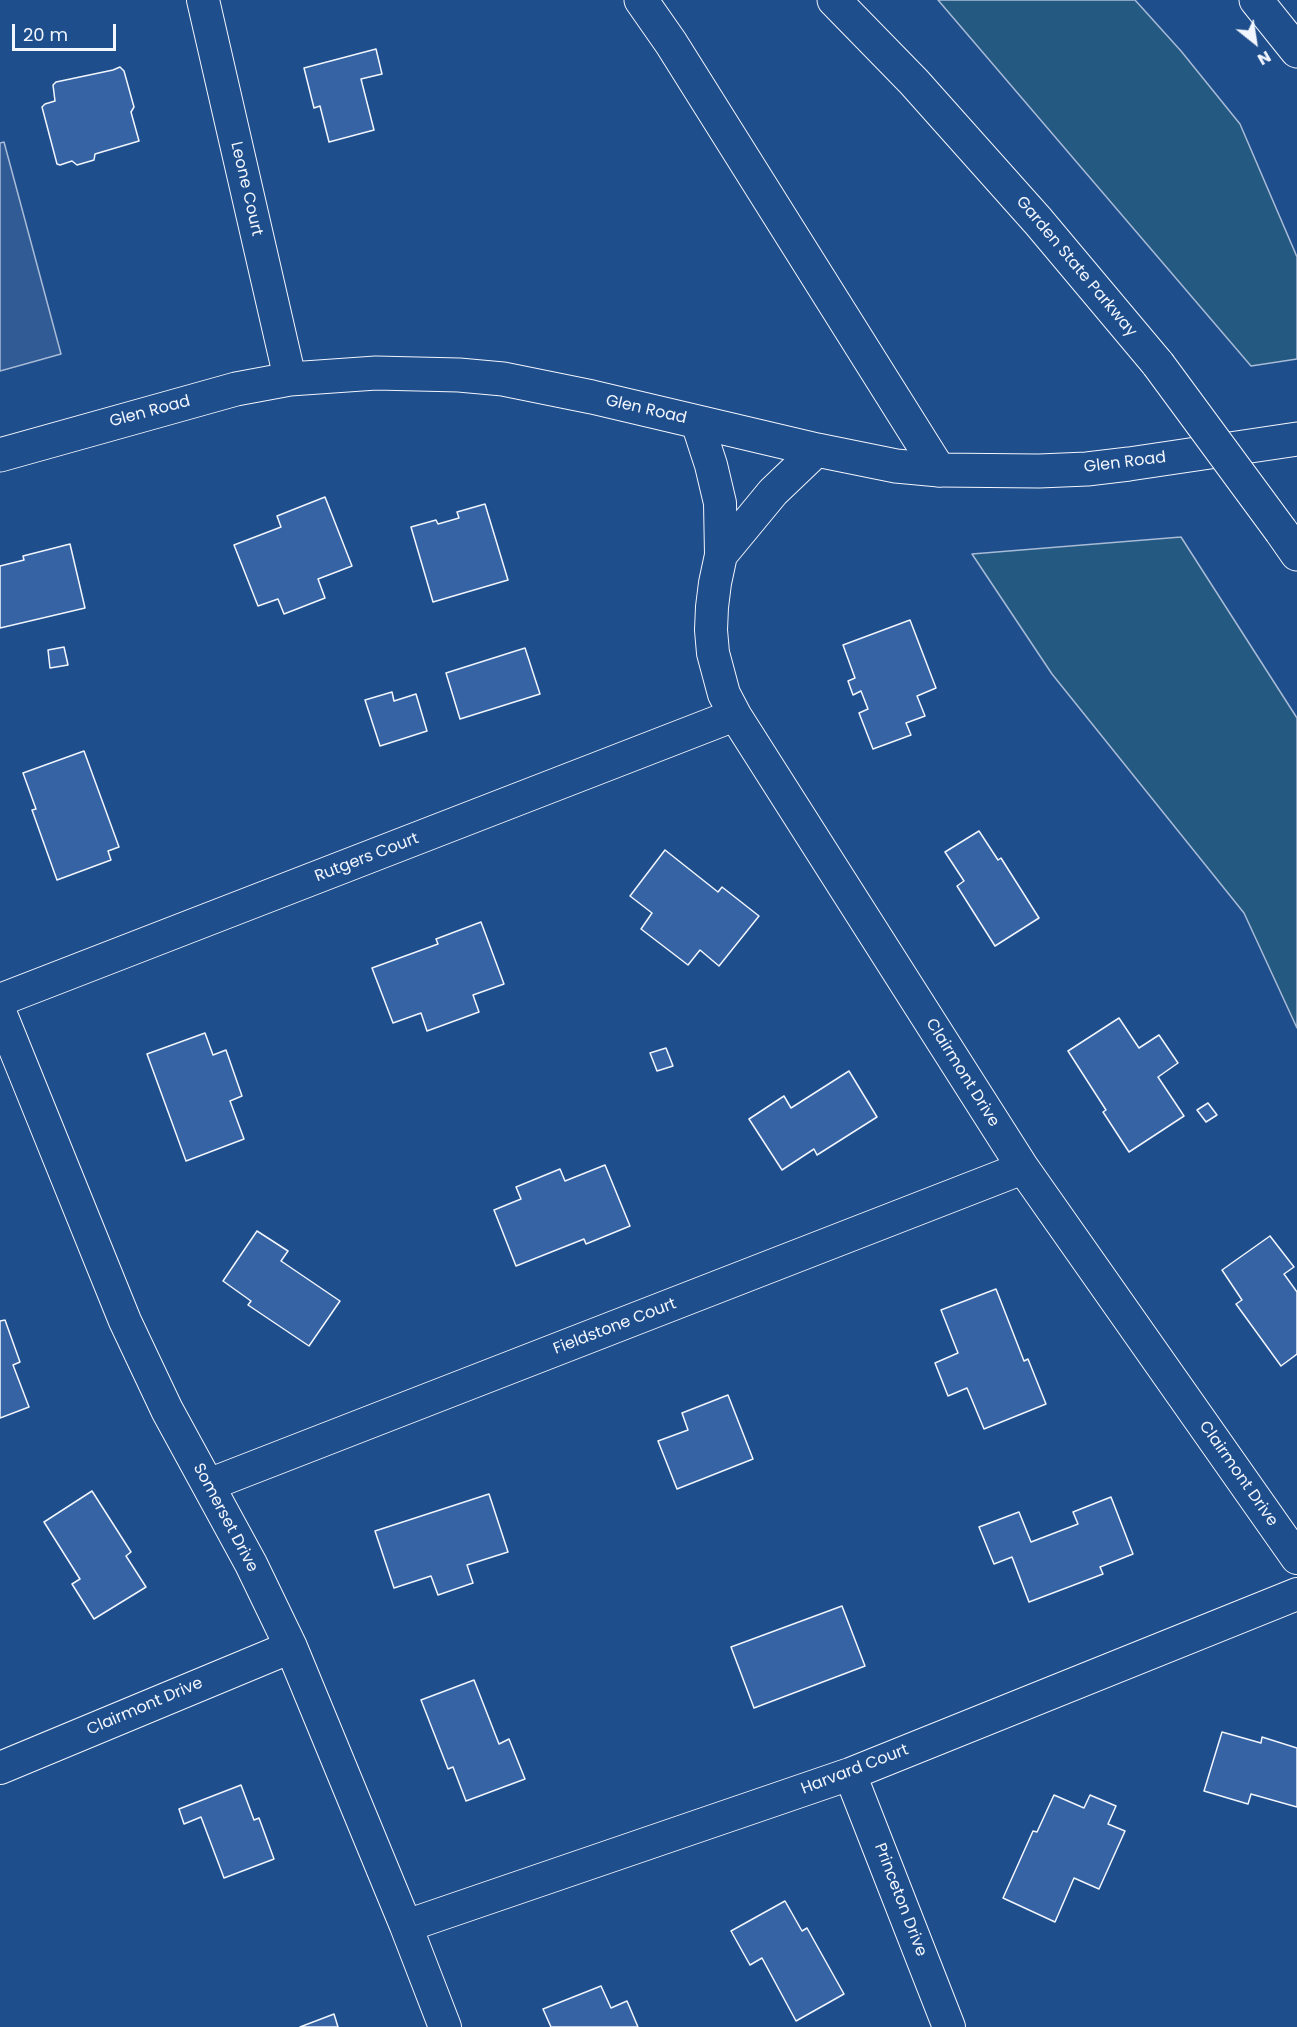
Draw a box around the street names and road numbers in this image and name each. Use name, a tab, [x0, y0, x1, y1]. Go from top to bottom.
street label: Leone Court	[226, 140, 266, 238]
street label: Garden State Parkway	[1012, 193, 1140, 341]
street label: Glen Road	[604, 391, 688, 429]
street label: Glen Road	[108, 392, 192, 432]
street label: Glen Road	[1083, 448, 1167, 478]
street label: Rutgers Court	[312, 829, 422, 887]
street label: Clairmont Drive	[921, 1015, 1003, 1131]
street label: Fieldstone Court	[551, 1295, 679, 1359]
street label: Clairmont Drive	[1195, 1418, 1281, 1530]
street label: Somerset Drive	[188, 1460, 262, 1576]
street label: Clairmont Drive	[84, 1674, 206, 1740]
street label: Harvard Court	[799, 1741, 911, 1799]
street label: Princeton Drive	[870, 1841, 930, 1959]

